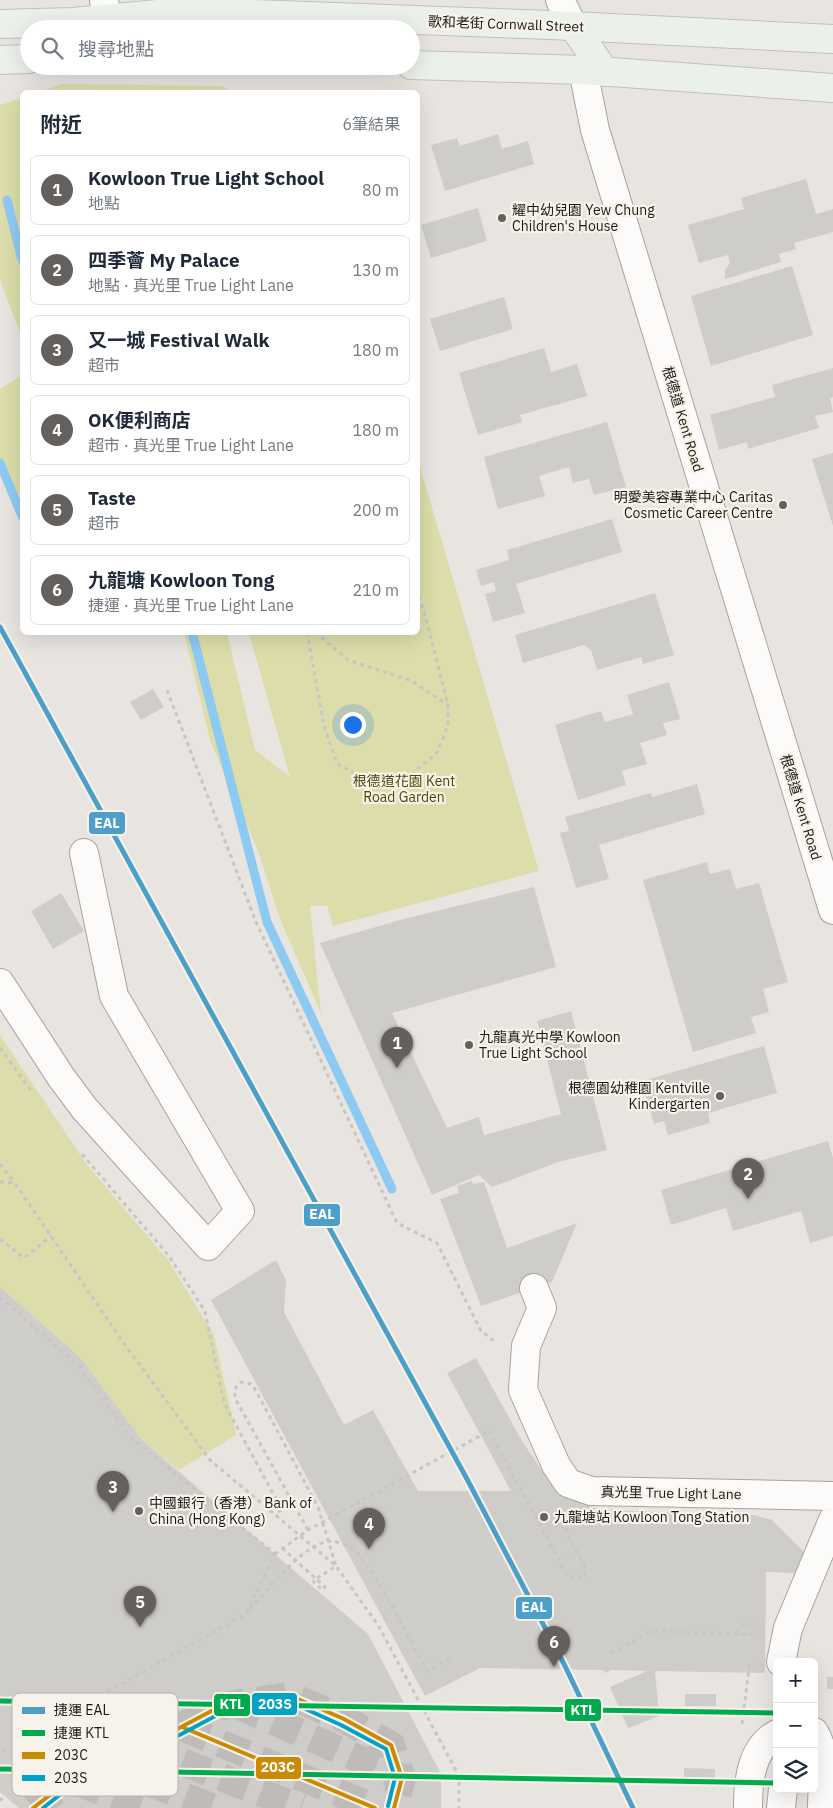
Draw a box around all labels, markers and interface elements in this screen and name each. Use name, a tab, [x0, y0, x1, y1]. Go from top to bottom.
street label: 歌和老街 Cornwall Street	[428, 12, 584, 36]
search box	[20, 20, 420, 75]
icon: search	[38, 34, 66, 62]
text: 搜尋地點	[78, 37, 154, 61]
text: 附近	[40, 110, 82, 138]
text: 6筆結果	[342, 114, 400, 134]
text: Kowloon True Light School	[88, 166, 324, 190]
text: 1	[52, 180, 62, 200]
text: 80 m	[362, 180, 399, 200]
text: 地點	[88, 193, 120, 213]
place label: 耀中幼兒園 Yew Chung Children's House	[512, 201, 655, 235]
marker: 耀中幼兒園 Yew Chung Children's House	[496, 212, 508, 224]
text: 四季薈 My Palace	[88, 248, 240, 272]
text: 2	[52, 260, 62, 280]
text: 130 m	[352, 260, 399, 280]
text: 地點 · 真光里 True Light Lane	[88, 275, 294, 295]
text: 又一城 Festival Walk	[88, 328, 269, 352]
text: 3	[52, 340, 62, 360]
text: 180 m	[352, 340, 399, 360]
text: 超市	[88, 355, 120, 375]
street label: 根德道 Kent Road	[658, 364, 708, 474]
text: OK便利商店	[88, 408, 191, 432]
text: 4	[52, 420, 62, 440]
text: 180 m	[352, 420, 399, 440]
text: 超市 · 真光里 True Light Lane	[88, 435, 294, 455]
text: Taste	[88, 486, 136, 510]
place label: 明愛美容專業中心 Caritas Cosmetic Career Centre	[614, 488, 773, 522]
marker: 明愛美容專業中心 Caritas Cosmetic Career Centre	[777, 499, 789, 511]
text: 5	[52, 500, 62, 520]
text: 200 m	[352, 500, 399, 520]
text: 超市	[88, 513, 120, 533]
text: 九龍塘 Kowloon Tong	[88, 568, 274, 592]
text: 6	[52, 580, 62, 600]
text: 210 m	[352, 580, 399, 600]
text: 捷運 · 真光里 True Light Lane	[88, 595, 294, 615]
your location	[340, 712, 366, 738]
street label: 根德道 Kent Road	[776, 752, 826, 862]
park label: 根德道花園 Kent Road Garden	[353, 772, 455, 806]
line badge: EAL	[88, 811, 126, 835]
text: EAL	[94, 814, 120, 832]
pin: 1	[381, 1027, 413, 1068]
place label: 九龍真光中學 Kowloon True Light School	[479, 1028, 621, 1062]
marker: 九龍真光中學 Kowloon True Light School	[463, 1039, 475, 1051]
place label: 根德園幼稚園 Kentville Kindergarten	[568, 1079, 710, 1113]
marker: 根德園幼稚園 Kentville Kindergarten	[714, 1090, 726, 1102]
pin: 2	[732, 1158, 764, 1199]
line badge: EAL	[303, 1203, 341, 1227]
text: EAL	[309, 1205, 335, 1223]
pin: 3	[97, 1471, 129, 1512]
street label: 真光里 True Light Lane	[600, 1483, 742, 1503]
place label: 中國銀行（香港） Bank of China (Hong Kong)	[149, 1494, 312, 1528]
marker: 中國銀行（香港） Bank of China (Hong Kong)	[133, 1505, 145, 1517]
pin: 4	[353, 1508, 385, 1549]
place label: 九龍塘站 Kowloon Tong Station	[554, 1508, 749, 1526]
marker: 九龍塘站 Kowloon Tong Station	[538, 1511, 550, 1523]
pin: 5	[124, 1586, 156, 1627]
line badge: EAL	[515, 1596, 553, 1620]
text: EAL	[521, 1598, 547, 1616]
pin: 6	[538, 1626, 570, 1667]
map controls	[773, 1658, 818, 1793]
button: +	[773, 1658, 818, 1703]
line badge: 203S	[251, 1692, 298, 1716]
legend	[12, 1693, 178, 1796]
line badge: KTL	[213, 1693, 251, 1717]
text: KTL	[220, 1695, 245, 1713]
text: 203S	[258, 1695, 292, 1713]
line badge: KTL	[564, 1698, 602, 1722]
text: 捷運 EAL	[54, 1701, 109, 1719]
text: KTL	[571, 1701, 596, 1719]
button: −	[773, 1703, 818, 1748]
text: 捷運 KTL	[54, 1724, 109, 1742]
text: 203C	[54, 1746, 88, 1764]
button: layers	[773, 1748, 818, 1793]
line badge: 203C	[255, 1756, 302, 1780]
text: 203C	[261, 1758, 295, 1776]
text: 203S	[54, 1769, 87, 1787]

